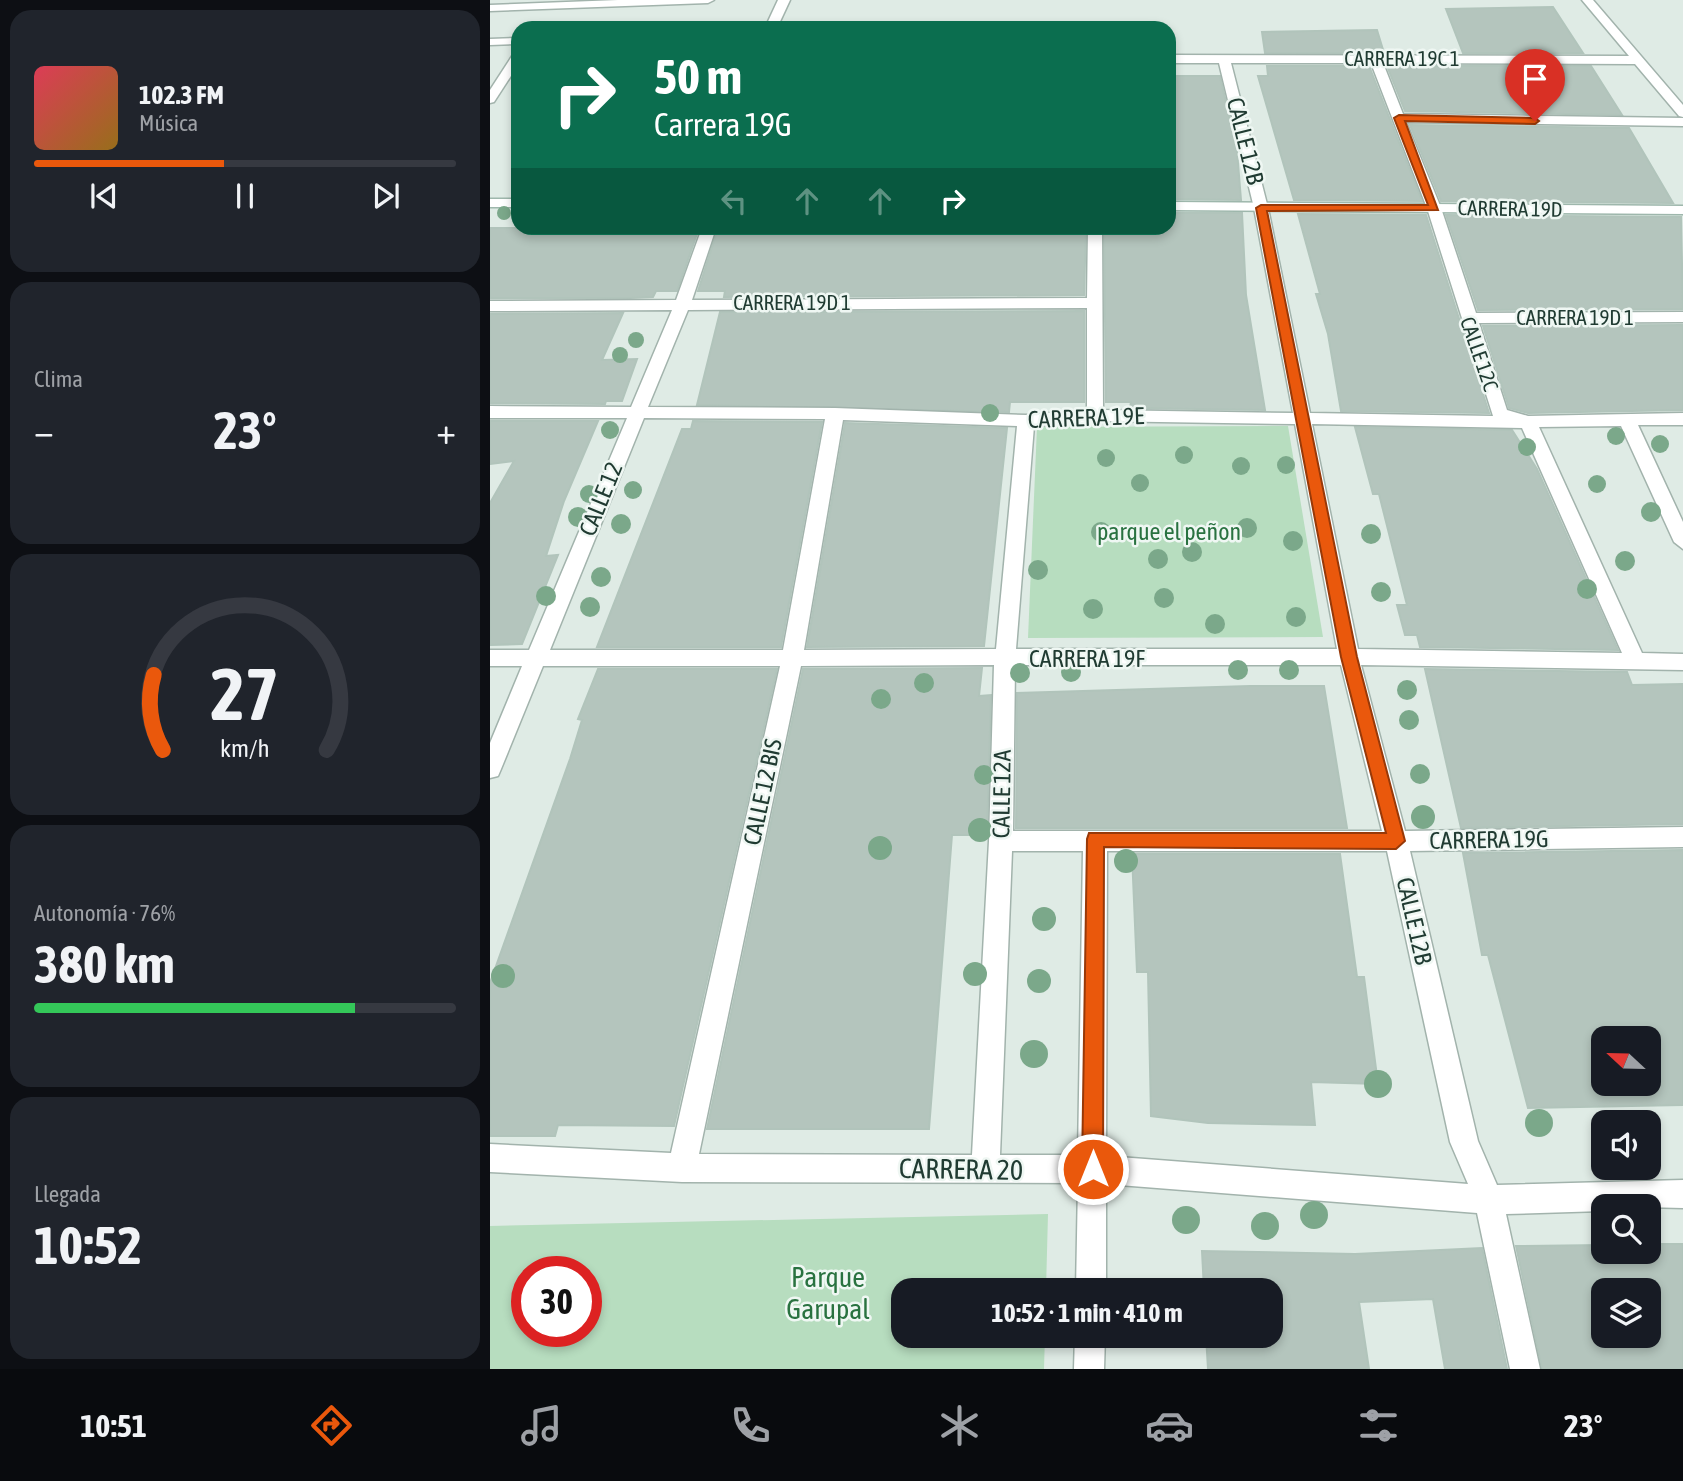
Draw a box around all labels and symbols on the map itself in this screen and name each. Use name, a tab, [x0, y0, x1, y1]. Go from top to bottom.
street label: CARRERA 19C 1	[1344, 46, 1460, 70]
pin	[1505, 49, 1565, 121]
street label: CALLE 12B	[1222, 95, 1269, 188]
street label: CARRERA 19D	[1457, 195, 1563, 221]
street label: CARRERA 19D 1	[733, 290, 851, 314]
street label: CARRERA 19D 1	[1516, 305, 1634, 329]
street label: CALLE 12C	[1456, 313, 1504, 395]
street label: CARRERA 19E	[1027, 402, 1145, 433]
street label: CALLE 12	[574, 458, 628, 540]
park label: parque el peñon	[1097, 518, 1241, 545]
street label: CARRERA 19F	[1029, 645, 1145, 672]
street label: CALLE 12 BIS	[738, 736, 787, 848]
street label: CALLE 12A	[987, 749, 1016, 839]
street label: CARRERA 19G	[1429, 825, 1549, 854]
street label: CALLE 12B	[1391, 875, 1438, 968]
north arrow	[1591, 1026, 1661, 1096]
position arrow	[1056, 1132, 1130, 1206]
street label: CARRERA 20	[899, 1152, 1023, 1186]
speed limit sign: 30	[511, 1256, 602, 1347]
park label: Parque Garupal	[786, 1261, 870, 1325]

